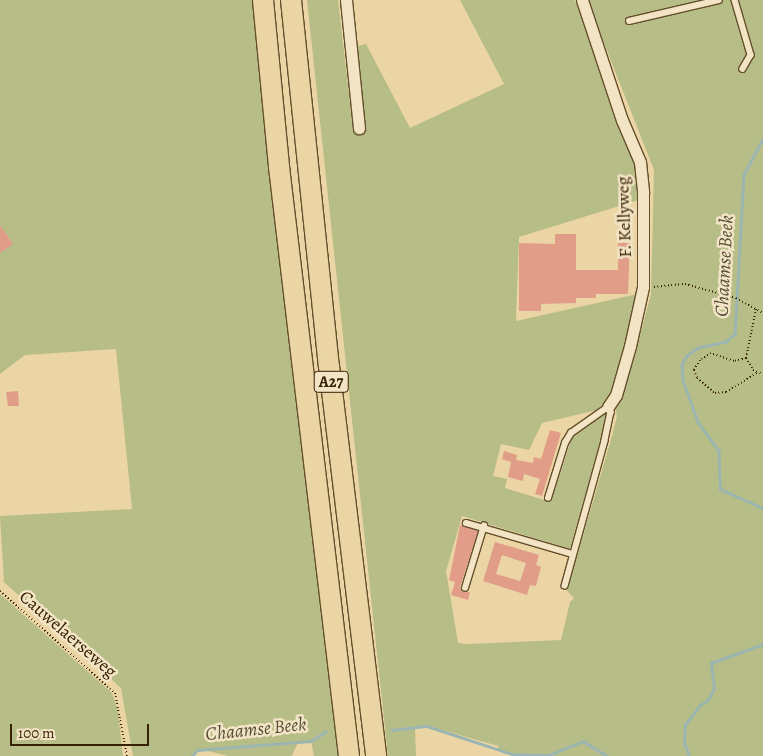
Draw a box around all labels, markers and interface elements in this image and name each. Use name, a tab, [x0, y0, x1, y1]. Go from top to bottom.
street label: F. Kellyweg	[612, 176, 636, 258]
water label: Chaamse Beek	[711, 215, 739, 317]
road number: A27	[314, 368, 348, 396]
street label: Cauwelaerseweg	[15, 586, 121, 682]
water label: Chaamse Beek	[204, 713, 308, 747]
scale bar	[12, 714, 151, 746]
text: 100 m	[18, 723, 55, 743]

